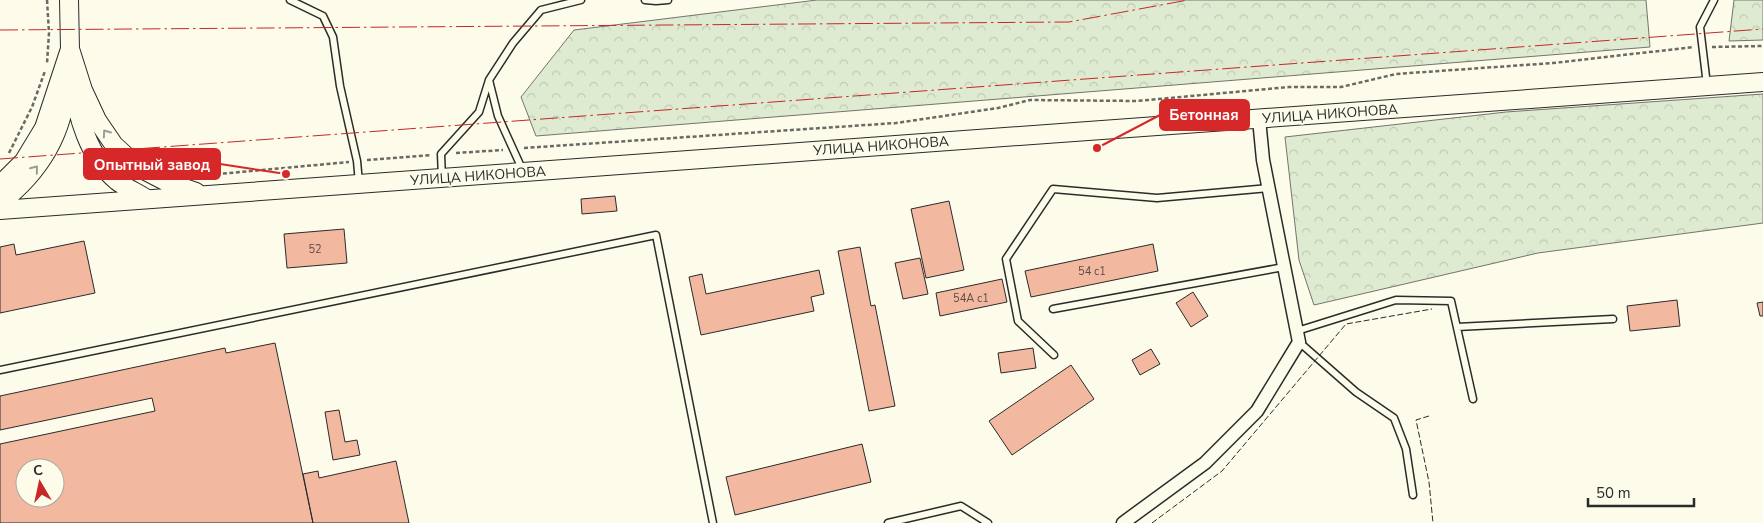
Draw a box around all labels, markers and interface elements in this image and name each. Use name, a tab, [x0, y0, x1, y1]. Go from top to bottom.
callout: Бетонная	[1160, 100, 1249, 130]
street label: УЛИЦА НИКОНОВА	[1260, 100, 1399, 128]
text: Бетонная	[1169, 105, 1239, 125]
one-way arrow	[103, 129, 112, 139]
street label: УЛИЦА НИКОНОВА	[811, 132, 950, 160]
callout: Опытный завод	[84, 149, 220, 179]
text: Опытный завод	[94, 155, 210, 175]
street label: УЛИЦА НИКОНОВА	[408, 162, 547, 190]
one-way arrow	[29, 166, 37, 175]
house number: 52	[308, 242, 322, 257]
house number: 54 с1	[1078, 264, 1106, 279]
house number: 54А с1	[953, 291, 989, 306]
north arrow	[15, 458, 65, 508]
text: С	[32, 460, 45, 481]
scale bar	[1588, 476, 1694, 508]
text: 50 m	[1596, 483, 1631, 503]

